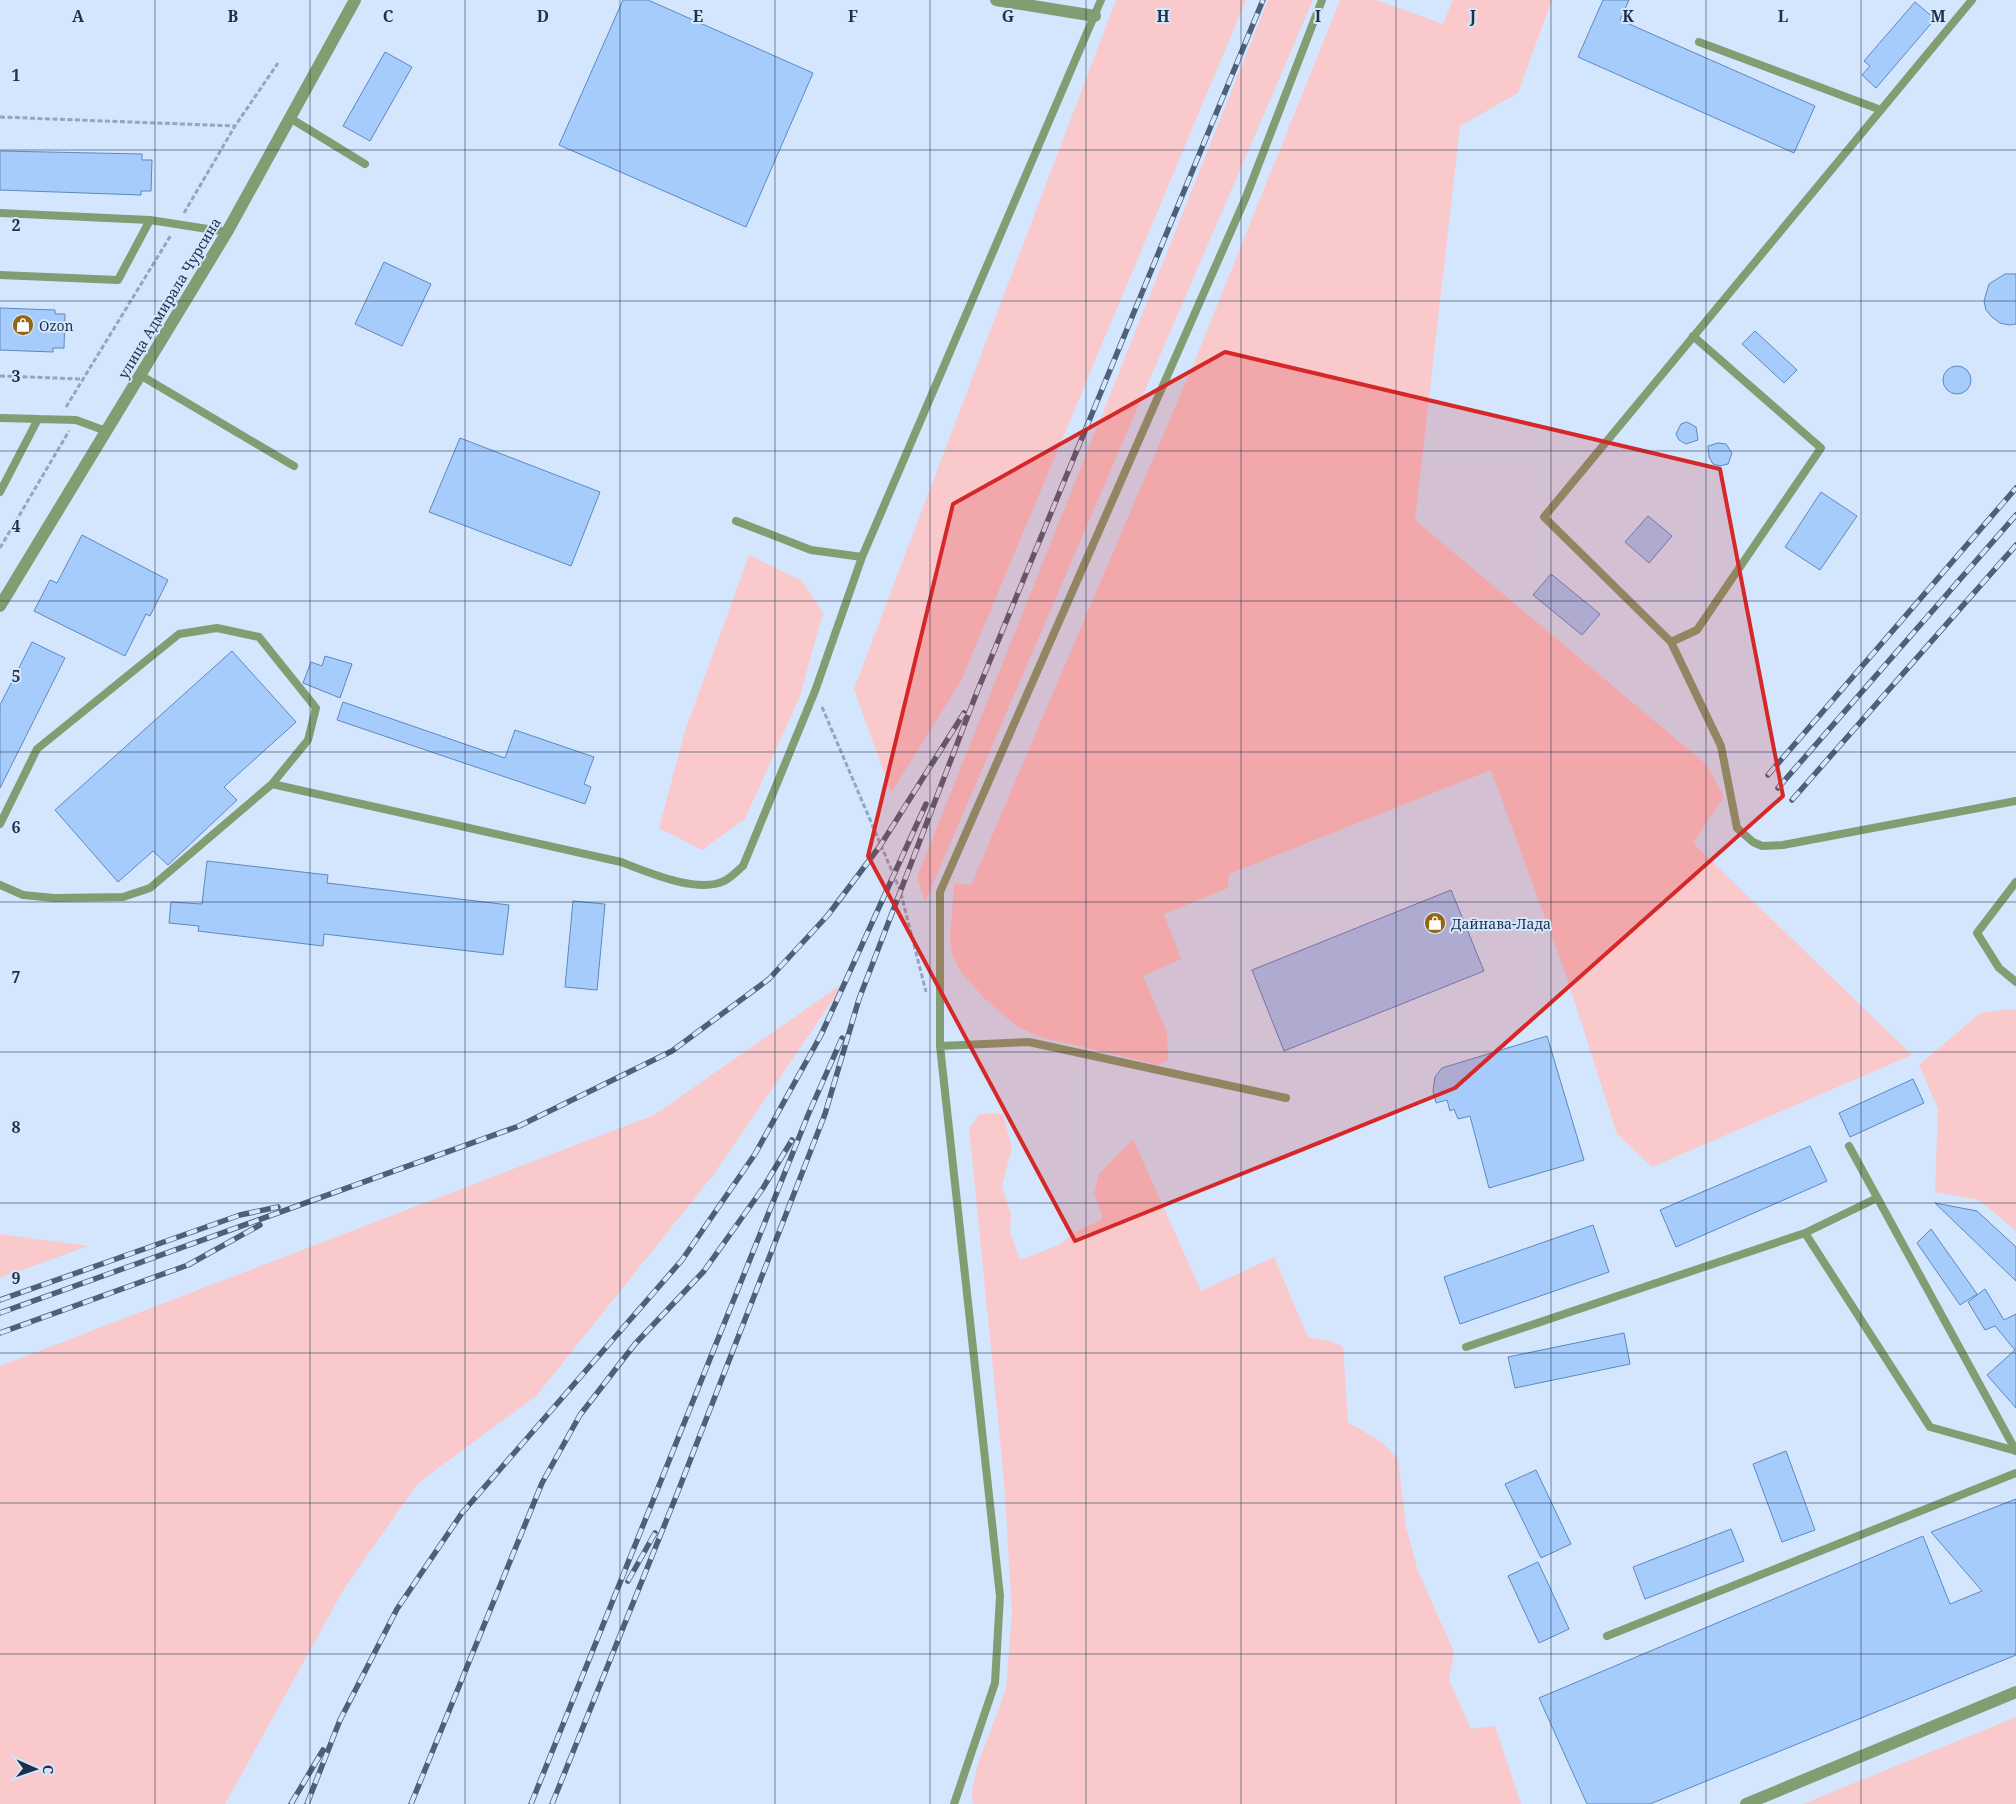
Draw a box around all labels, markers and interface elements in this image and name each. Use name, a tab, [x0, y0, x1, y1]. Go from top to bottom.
text: A	[72, 5, 85, 27]
text: B	[228, 5, 239, 27]
text: C	[383, 5, 394, 27]
text: D	[537, 5, 549, 27]
text: E	[693, 5, 703, 27]
text: F	[848, 5, 858, 27]
text: G	[1002, 5, 1014, 27]
text: H	[1156, 5, 1170, 27]
text: I	[1315, 5, 1321, 27]
text: J	[1469, 5, 1477, 27]
text: K	[1622, 5, 1634, 27]
text: L	[1778, 5, 1788, 27]
text: M	[1930, 5, 1946, 27]
text: 1	[11, 64, 21, 86]
text: 2	[11, 214, 21, 236]
street label: улица Адмирала Чурсина	[113, 214, 225, 382]
shop icon: Ozon	[11, 313, 35, 337]
place label: Ozon	[39, 316, 74, 335]
text: 3	[11, 365, 21, 387]
text: 4	[11, 515, 21, 537]
text: 5	[11, 665, 21, 687]
text: 6	[11, 816, 21, 838]
shop icon: Дайнава-Лада	[1423, 911, 1447, 935]
place label: Дайнава-Лада	[1451, 914, 1551, 933]
text: 7	[11, 966, 21, 988]
text: 8	[11, 1116, 21, 1138]
text: 9	[11, 1267, 21, 1289]
north arrow	[10, 1744, 60, 1794]
text: С	[39, 1765, 58, 1774]

